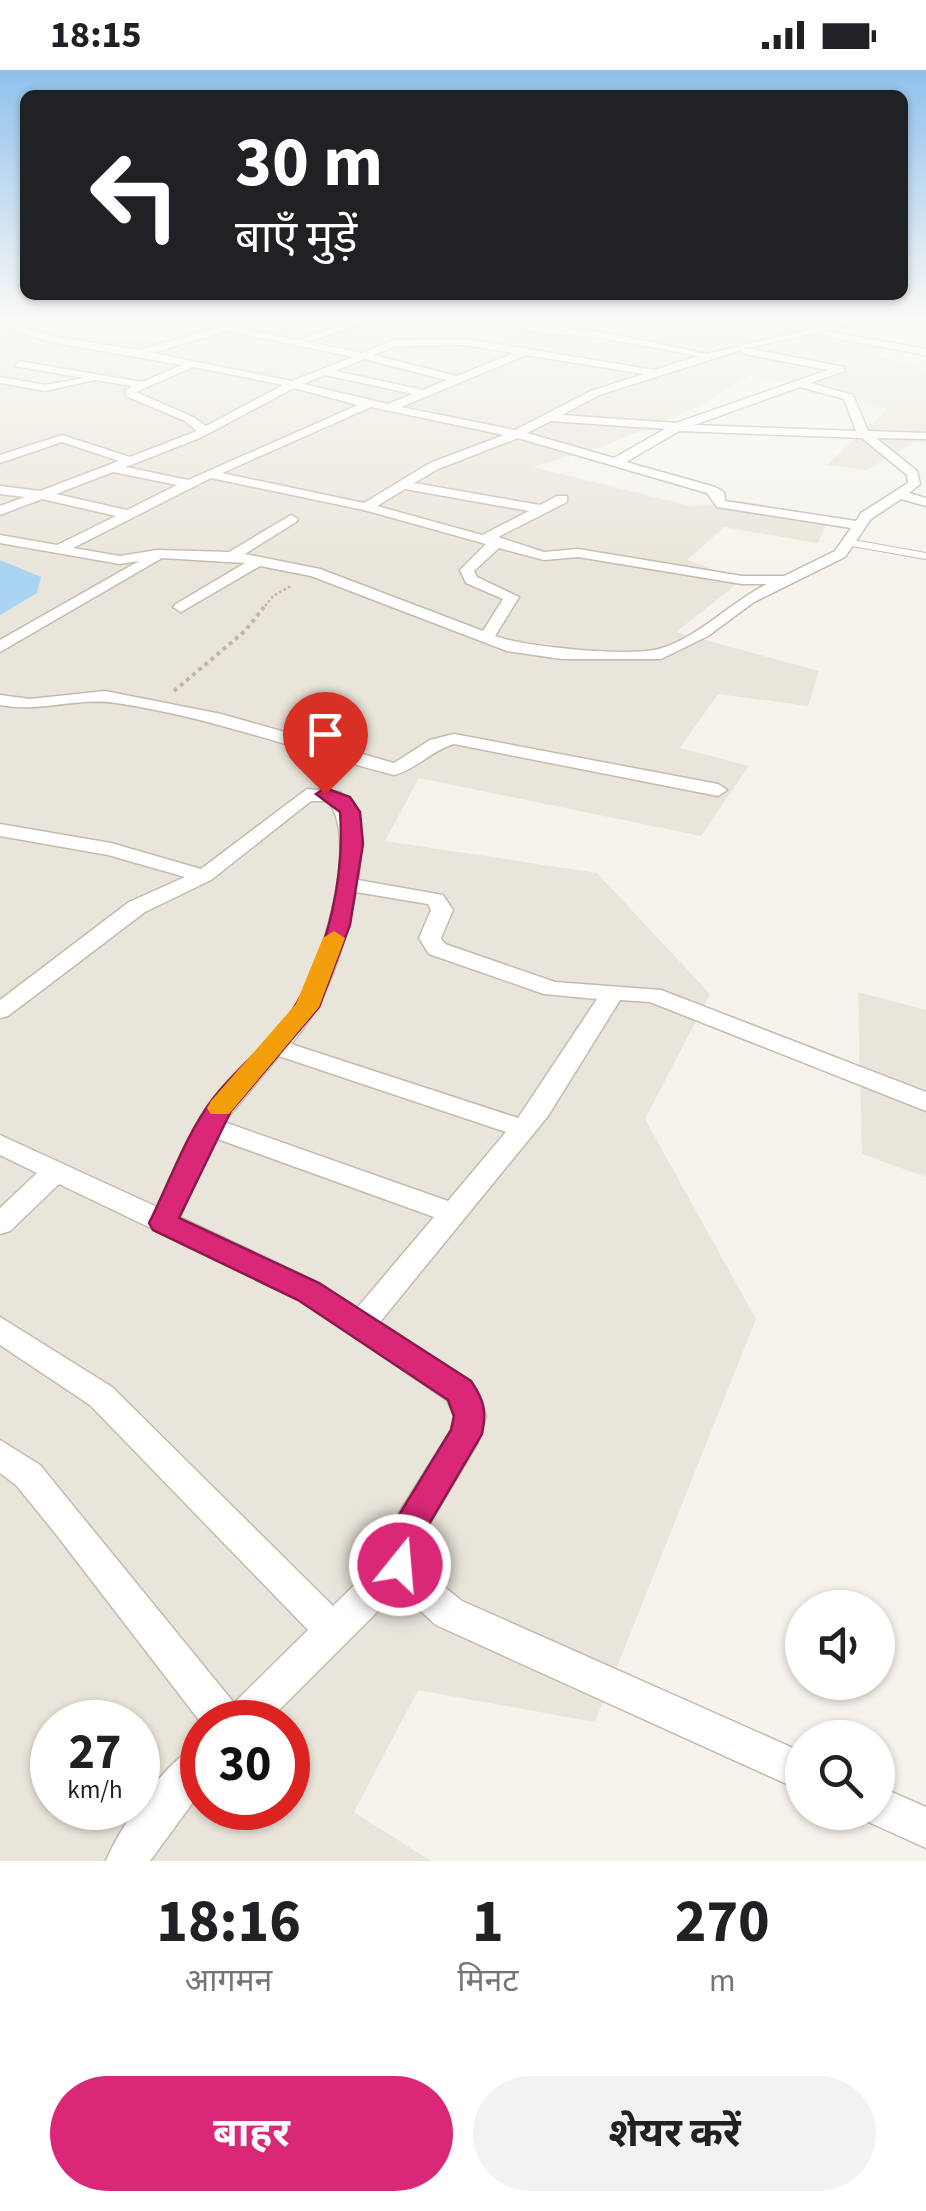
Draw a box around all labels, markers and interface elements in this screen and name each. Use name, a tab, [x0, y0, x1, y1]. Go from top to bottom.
text: 18:15	[50, 8, 142, 62]
text: 30 m	[235, 113, 383, 213]
icon: left	[70, 130, 200, 260]
text: बाएँ मुड़ें	[235, 206, 357, 270]
pin	[283, 692, 368, 795]
icon: arrive	[298, 707, 353, 762]
position arrow	[348, 1513, 452, 1617]
map controls	[785, 1590, 895, 1830]
button: sound	[785, 1590, 895, 1700]
speed limit sign: 30	[180, 1700, 310, 1830]
text: 27	[69, 1717, 121, 1788]
button: search	[785, 1720, 895, 1830]
text: km/h	[67, 1772, 123, 1808]
text: 18:16	[156, 1880, 301, 1965]
text: 1	[472, 1880, 504, 1965]
text: 270	[675, 1880, 770, 1965]
text: आगमन	[185, 1958, 272, 2004]
text: मिनट	[457, 1958, 518, 2004]
text: m	[709, 1958, 735, 2004]
button: बाहर	[50, 2076, 453, 2191]
button: शेयर करें	[473, 2076, 876, 2191]

